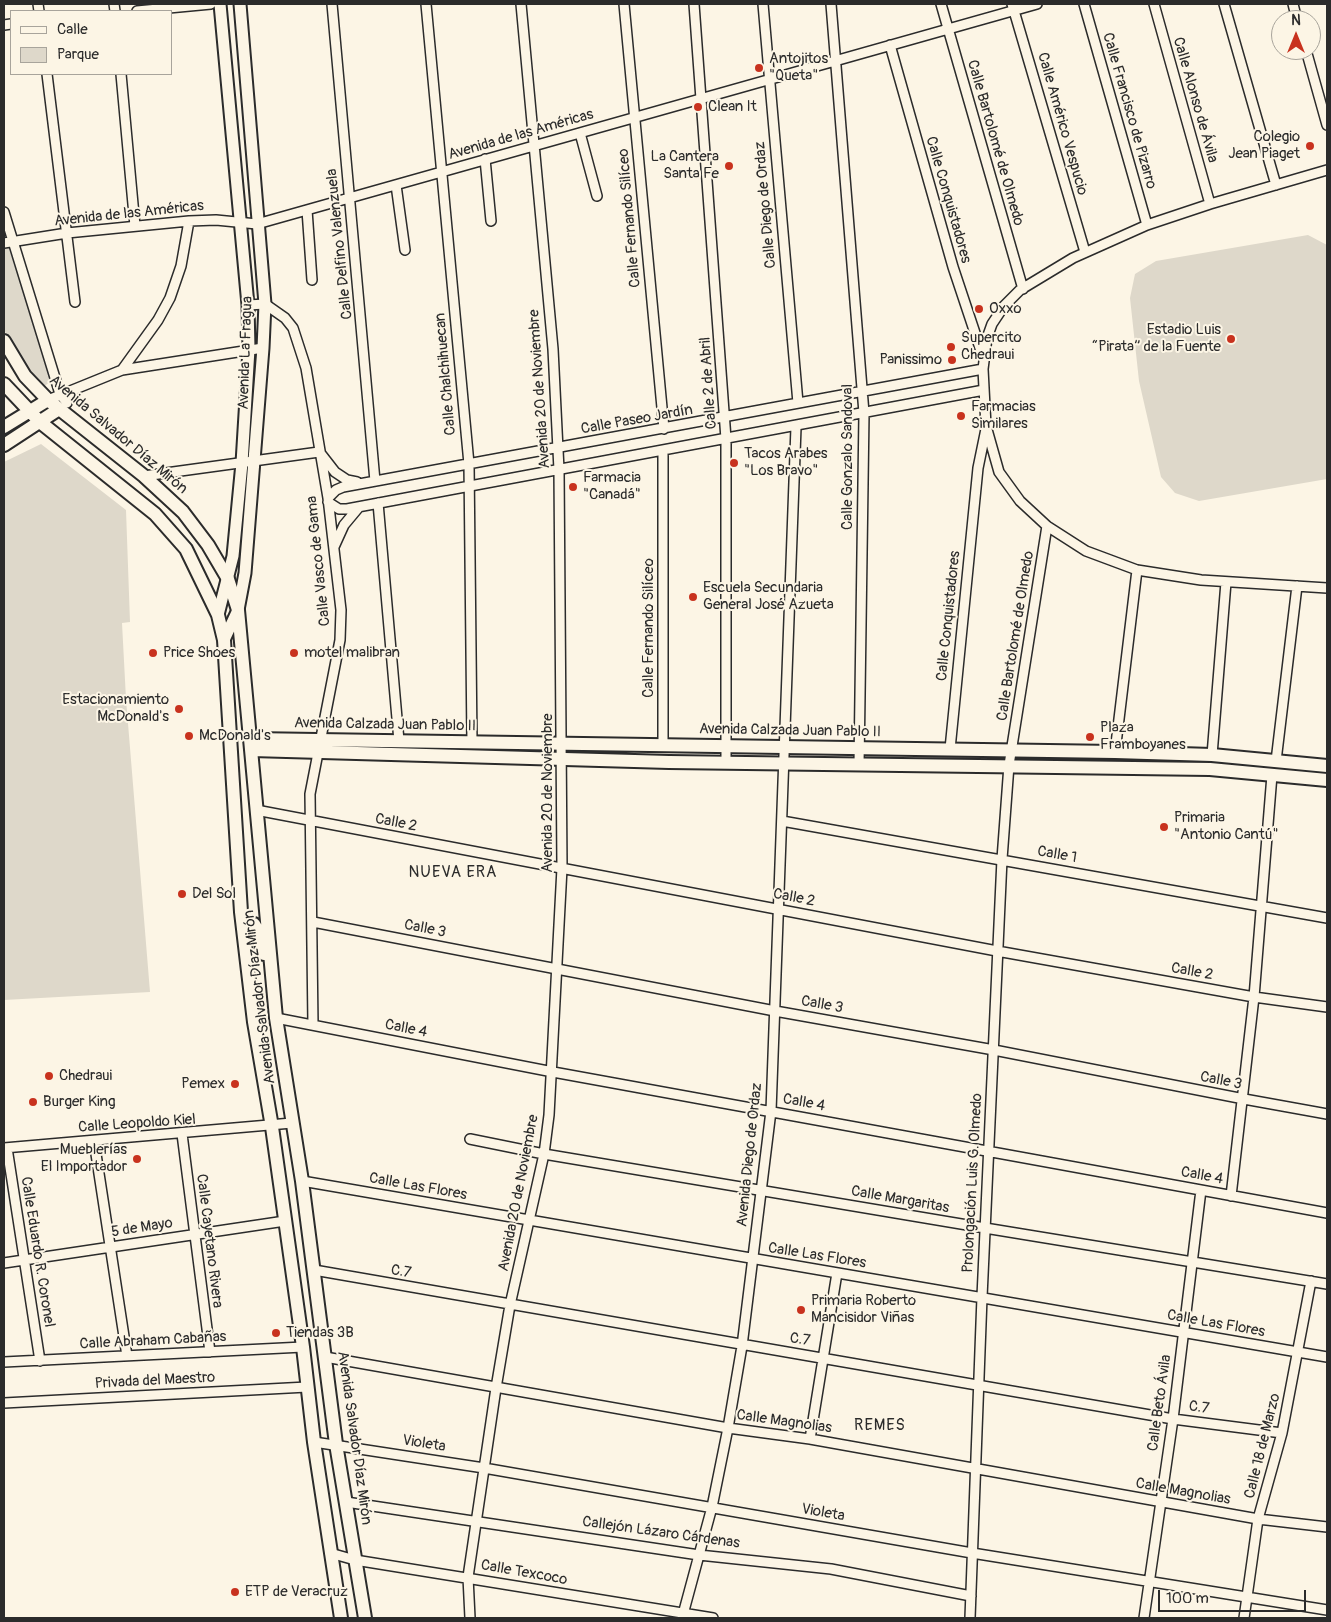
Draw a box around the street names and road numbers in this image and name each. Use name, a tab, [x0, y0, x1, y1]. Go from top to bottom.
street label: Calle Francisco de Pizarro	[1098, 31, 1160, 191]
street label: Calle Alonso de Ávila	[1168, 35, 1222, 165]
street label: Calle Américo Vespucio	[1033, 50, 1091, 198]
street label: Calle Bartolomé de Olmedo	[963, 58, 1027, 228]
street label: Avenida de las Américas	[446, 106, 596, 164]
street label: Calle Conquistadores	[921, 135, 975, 265]
street label: Calle Diego de Ordaz	[751, 141, 781, 269]
street label: Calle Fernando Silíceo	[615, 148, 645, 288]
street label: Calle Delfino Valenzuela	[323, 168, 357, 320]
street label: Avenida de las Américas	[53, 197, 205, 231]
street label: Avenida La Fragua	[235, 296, 257, 410]
street label: Avenida 20 de Noviembre	[525, 309, 555, 469]
street label: Calle Chalchihuecan	[432, 312, 460, 436]
street label: Calle 2 de Abril	[697, 336, 721, 430]
street label: Avenida Salvador Díaz Mirón	[45, 372, 191, 498]
street label: Calle Gonzalo Sandoval	[839, 384, 857, 530]
street label: Calle Paseo Jardín	[580, 401, 694, 439]
street label: Calle Vasco de Gama	[303, 495, 335, 627]
street label: Calle Conquistadores	[933, 550, 965, 682]
street label: Calle Bartolomé de Olmedo	[994, 550, 1038, 722]
street label: Calle Fernando Silíceo	[640, 558, 658, 698]
street label: Avenida 20 de Noviembre	[539, 713, 557, 873]
street label: Avenida Calzada Juan Pablo II	[294, 714, 476, 736]
street label: Avenida Calzada Juan Pablo II	[699, 720, 881, 742]
street label: Calle 2	[373, 810, 419, 836]
street label: Calle 1	[1036, 843, 1078, 867]
street label: Calle 2	[771, 885, 817, 911]
street label: Avenida Salvador Díaz Mirón	[240, 909, 280, 1085]
street label: Calle 3	[402, 916, 448, 942]
street label: Calle 2	[1170, 959, 1214, 985]
street label: Calle 3	[800, 992, 844, 1018]
street label: Calle 4	[383, 1016, 429, 1042]
street label: Calle 3	[1198, 1068, 1244, 1094]
street label: Avenida Diego de Ordaz	[733, 1082, 767, 1228]
street label: Calle 4	[781, 1090, 827, 1116]
street label: Prolongación Luis G. Olmedo	[959, 1093, 987, 1273]
street label: Calle Leopoldo Kiel	[78, 1111, 196, 1137]
street label: Avenida 20 de Noviembre	[495, 1113, 543, 1273]
street label: Calle 4	[1179, 1163, 1225, 1189]
street label: Calle Las Flores	[368, 1170, 468, 1204]
street label: Calle Cayetano Rivera	[192, 1173, 226, 1309]
street label: Calle Eduardo R. Coronel	[16, 1176, 58, 1328]
street label: Calle Margaritas	[849, 1183, 951, 1217]
street label: 5 de Mayo	[110, 1214, 174, 1242]
street label: Calle Las Flores	[767, 1239, 867, 1273]
street label: C.7	[389, 1261, 413, 1283]
street label: Calle Las Flores	[1166, 1307, 1266, 1341]
street label: Calle Abraham Cabañas	[79, 1328, 227, 1354]
street label: C.7	[789, 1330, 811, 1350]
street label: Avenida Salvador Díaz Mirón	[333, 1350, 375, 1526]
street label: Calle Beto Ávila	[1144, 1354, 1176, 1452]
street label: Privada del Maestro	[94, 1369, 216, 1393]
street label: Calle 18 de Marzo	[1241, 1391, 1285, 1501]
street label: C.7	[1188, 1398, 1210, 1418]
street label: Calle Magnolias	[735, 1406, 833, 1438]
street label: Violeta	[401, 1432, 447, 1456]
street label: Calle Magnolias	[1134, 1475, 1232, 1509]
street label: Violeta	[800, 1500, 846, 1526]
street label: Callejón Lázaro Cárdenas	[581, 1513, 741, 1553]
street label: Calle Texcoco	[479, 1557, 569, 1589]

